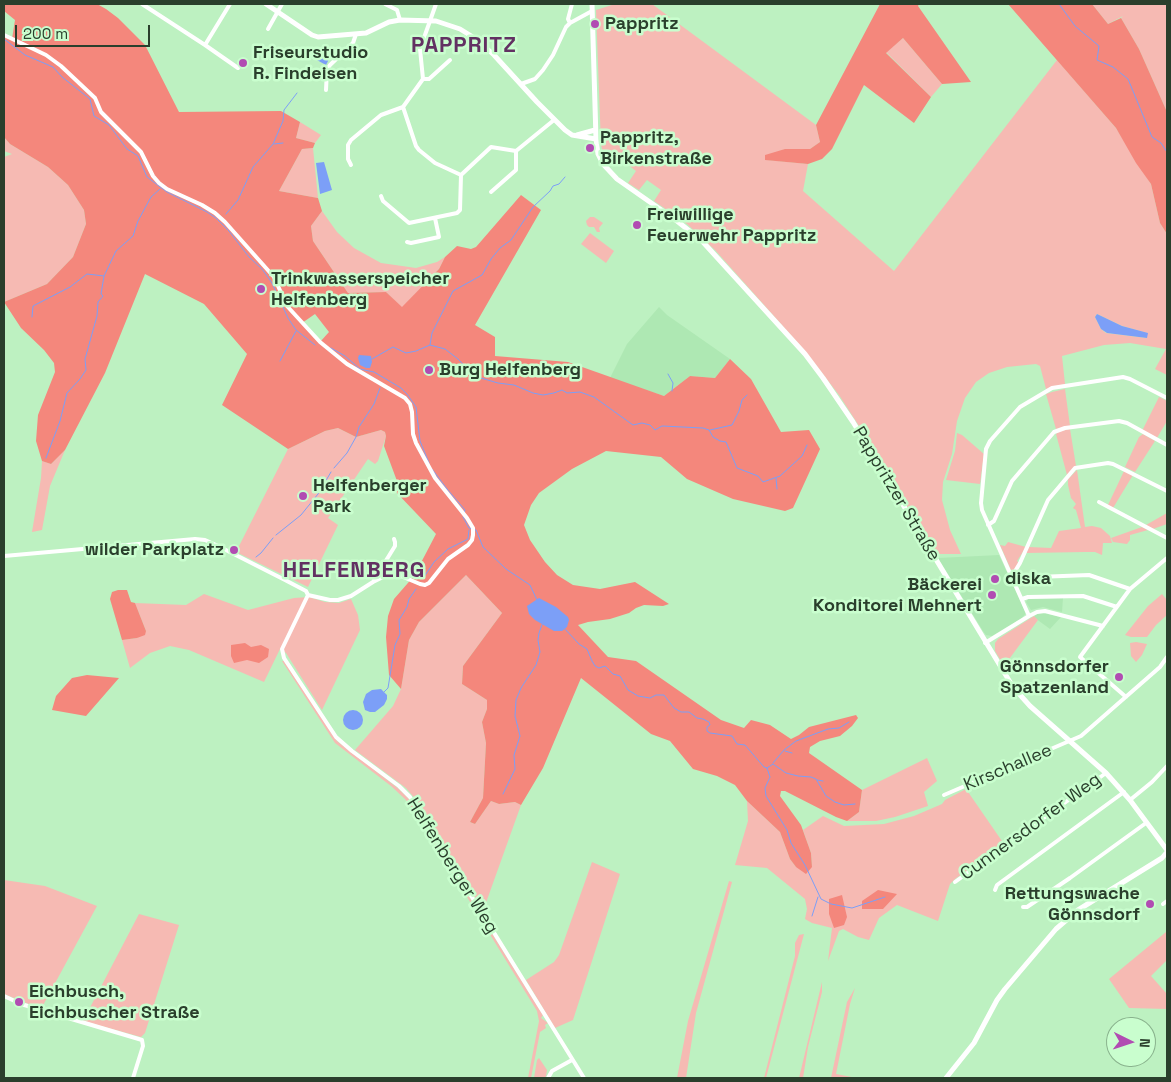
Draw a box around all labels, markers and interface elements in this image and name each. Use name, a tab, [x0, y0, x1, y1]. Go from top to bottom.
place label: Pappritz	[605, 13, 679, 35]
scale bar	[18, 15, 152, 47]
marker: Pappritz	[589, 18, 601, 30]
text: 200 m	[23, 24, 68, 43]
district label: PAPPRITZ	[410, 33, 518, 59]
place label: Friseurstudio R. Findeisen	[253, 42, 368, 84]
marker: Friseurstudio R. Findeisen	[237, 57, 249, 69]
place label: Pappritz, Birkenstraße	[600, 127, 712, 170]
marker: Pappritz, Birkenstraße	[584, 142, 596, 154]
place label: Freiwillige Feuerwehr Pappritz	[647, 204, 816, 246]
marker: Freiwillige Feuerwehr Pappritz	[631, 219, 643, 231]
place label: Trinkwasserspeicher Helfenberg	[271, 268, 449, 310]
marker: Trinkwasserspeicher Helfenberg	[255, 283, 267, 295]
place label: Burg Helfenberg	[439, 359, 581, 381]
marker: Burg Helfenberg	[423, 364, 435, 376]
street label: Pappritzer Straße	[847, 423, 945, 565]
place label: Helfenberger Park	[313, 475, 427, 518]
marker: Helfenberger Park	[297, 490, 309, 502]
place label: wilder Parkplatz	[85, 539, 224, 561]
marker: wilder Parkplatz	[228, 544, 240, 556]
district label: HELFENBERG	[282, 558, 426, 584]
place label: diska	[1005, 568, 1051, 590]
marker: diska	[989, 573, 1001, 585]
place label: Bäckerei Konditorei Mehnert	[813, 574, 982, 616]
marker: Bäckerei Konditorei Mehnert	[986, 589, 998, 601]
place label: Gönnsdorfer Spatzenland	[1000, 656, 1109, 699]
marker: Gönnsdorfer Spatzenland	[1113, 671, 1125, 683]
street label: Kirschallee	[961, 740, 1055, 796]
street label: Cunnersdorfer Weg	[957, 769, 1105, 885]
street label: Helfenberger Weg	[401, 794, 503, 938]
place label: Rettungswache Gönnsdorf	[1005, 883, 1140, 926]
marker: Rettungswache Gönnsdorf	[1144, 898, 1156, 910]
place label: Eichbusch, Eichbuscher Straße	[29, 981, 200, 1024]
marker: Eichbusch, Eichbuscher Straße	[13, 996, 25, 1008]
north arrow	[1106, 1017, 1156, 1067]
text: N	[1136, 1038, 1154, 1048]

